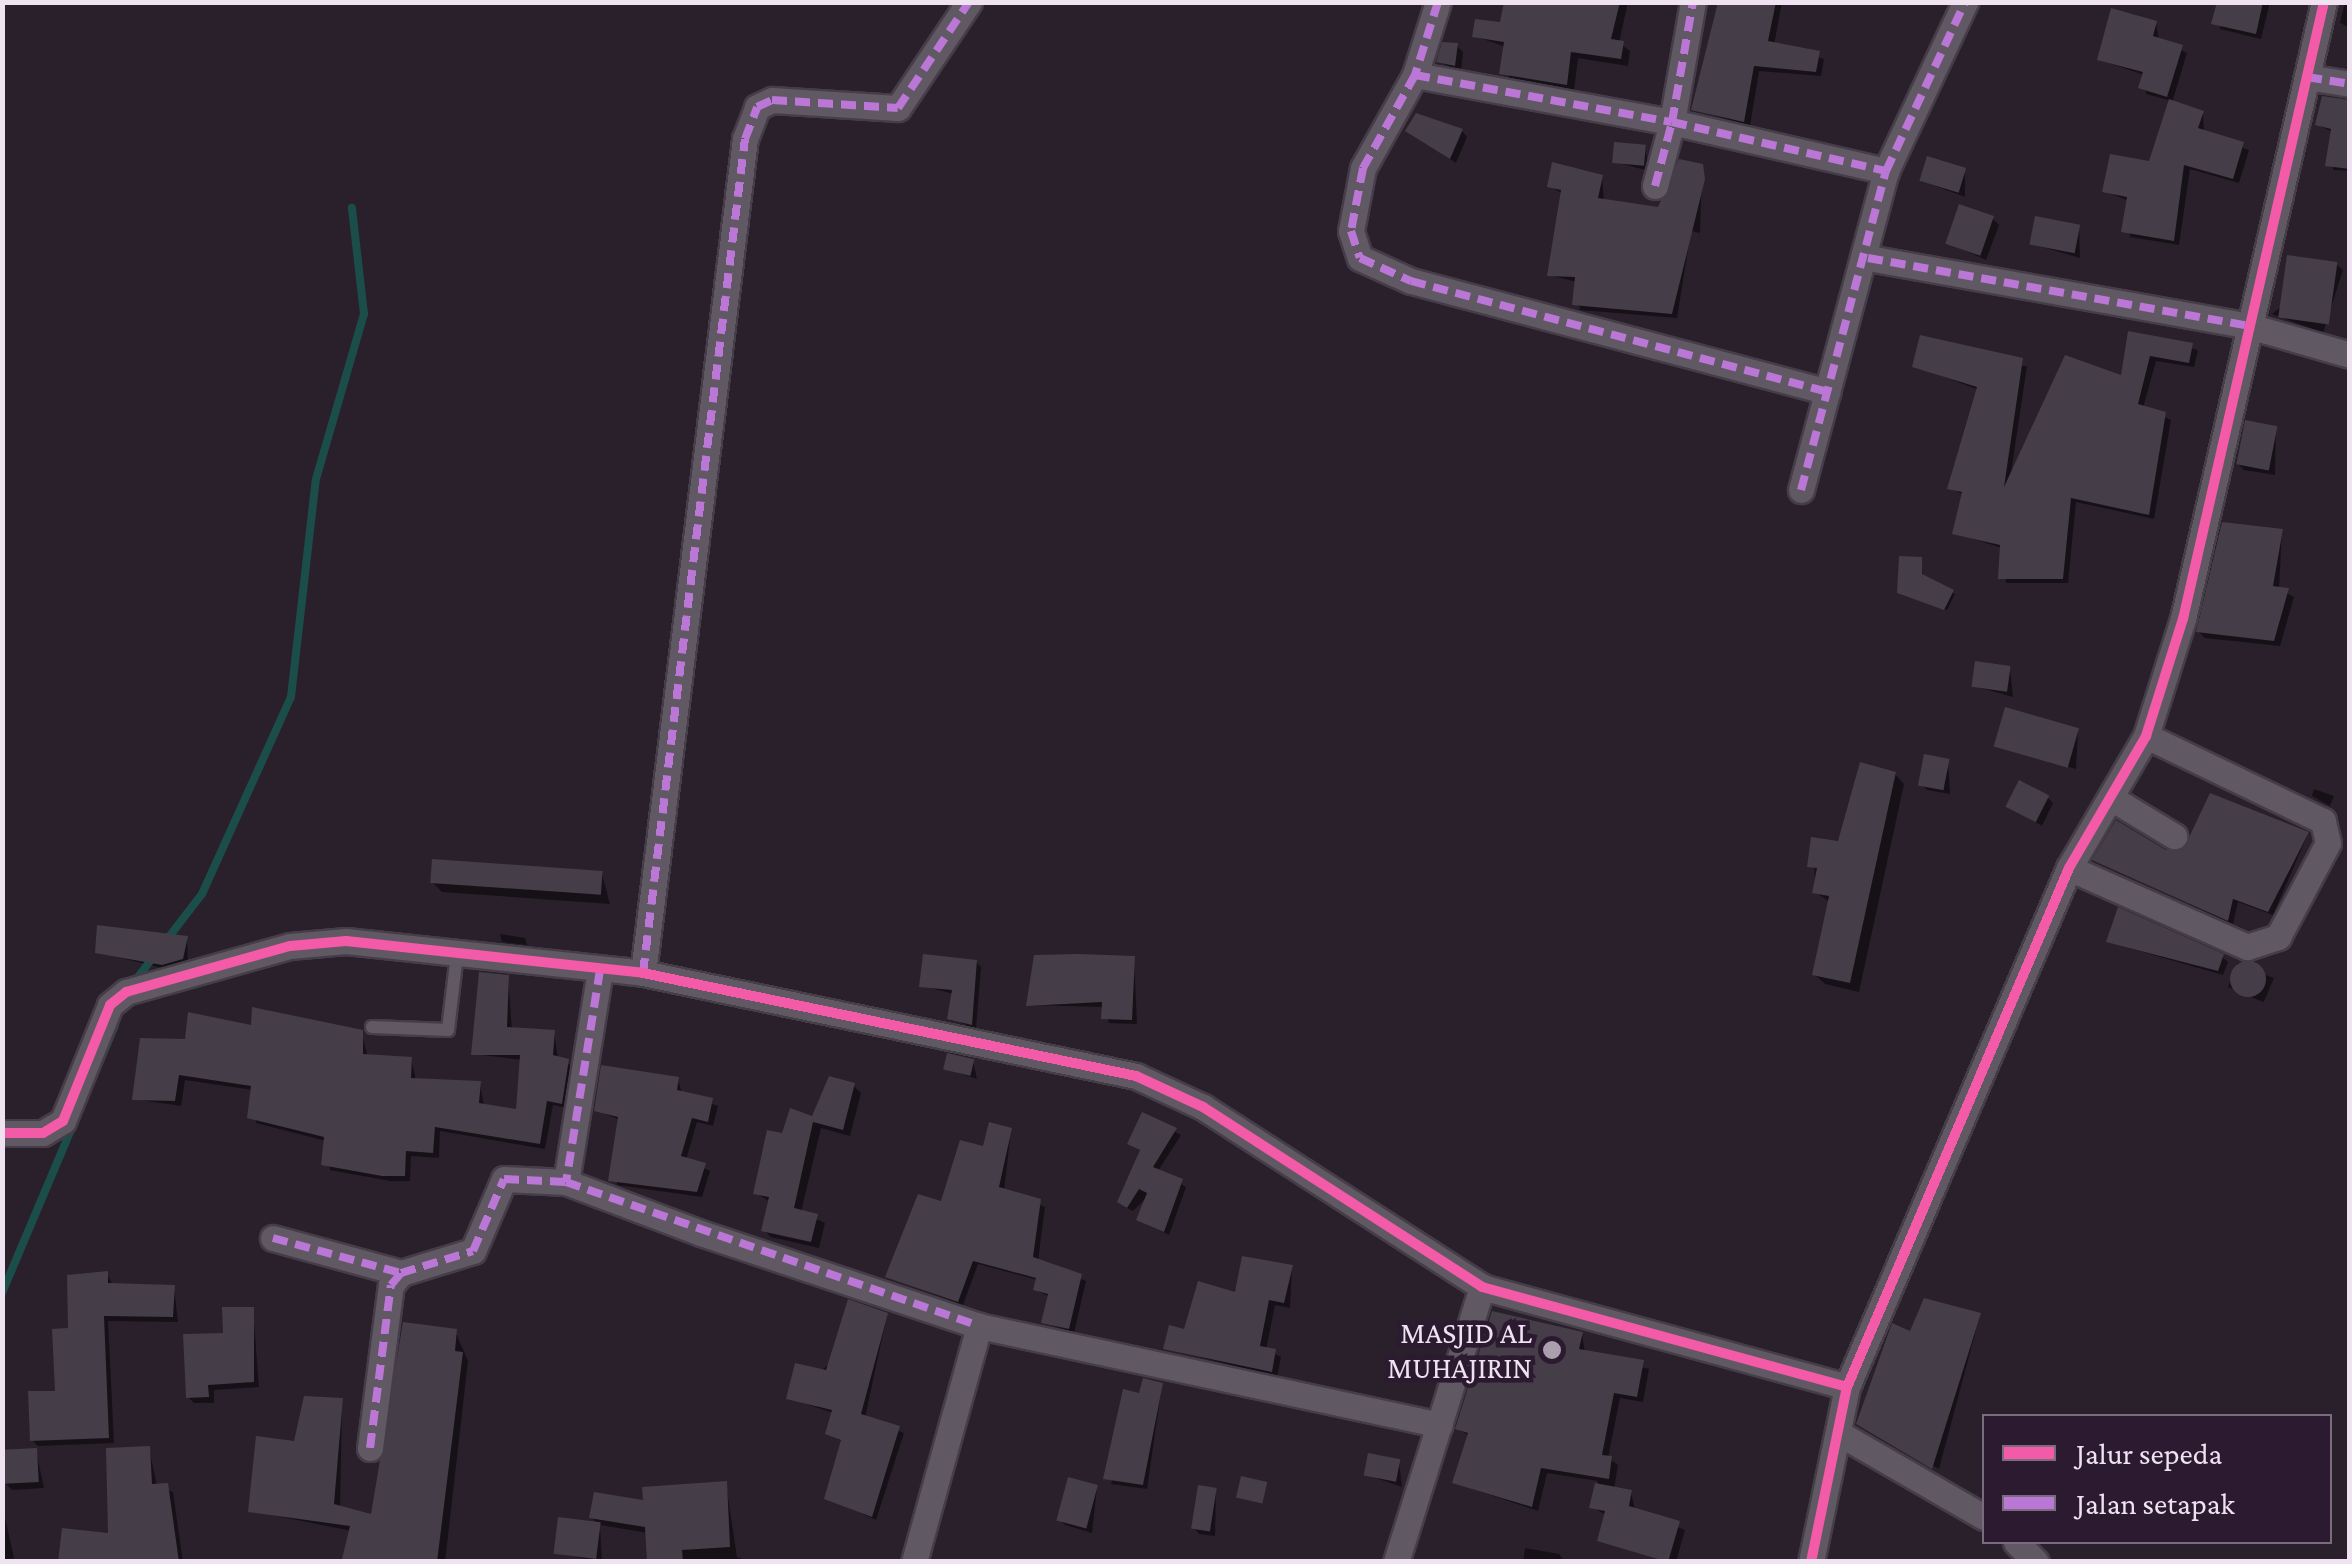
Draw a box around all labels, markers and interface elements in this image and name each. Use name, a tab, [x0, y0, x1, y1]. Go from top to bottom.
place label: MASJID AL MUHAJIRIN	[1387, 1315, 1532, 1386]
marker: MASJID AL MUHAJIRIN	[1541, 1339, 1563, 1361]
legend	[1982, 1414, 2332, 1544]
text: Jalur sepeda	[2076, 1437, 2222, 1470]
text: Jalan setapak	[2076, 1487, 2235, 1520]

